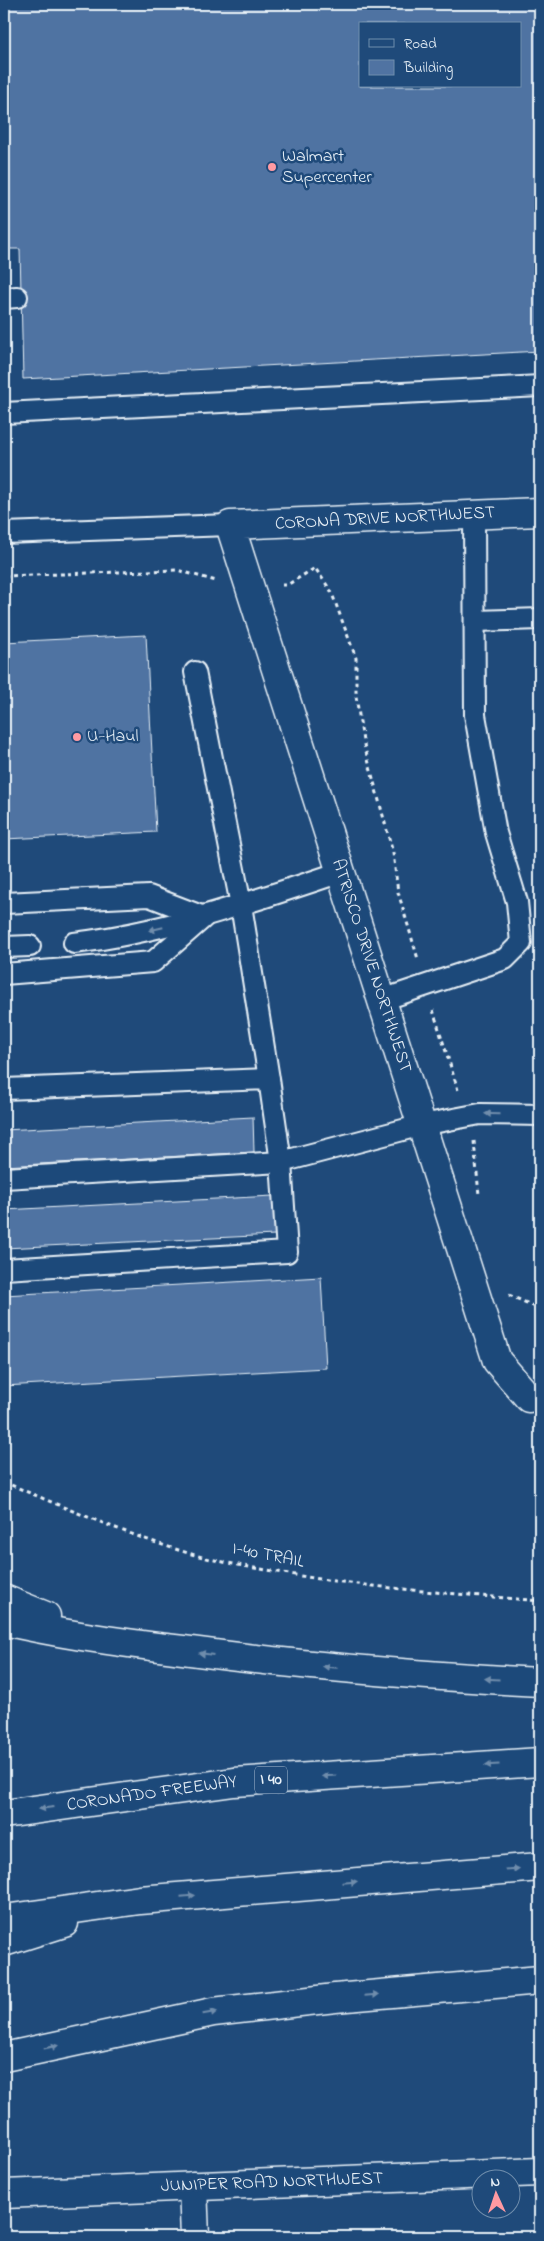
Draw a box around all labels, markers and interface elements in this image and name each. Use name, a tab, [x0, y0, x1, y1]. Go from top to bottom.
legend	[359, 22, 522, 88]
text: Road	[404, 33, 437, 55]
text: Building	[403, 57, 453, 80]
place label: Walmart Supercenter	[282, 144, 372, 191]
marker: Walmart Supercenter	[266, 161, 278, 173]
street label: CORONA DRIVE NORTHWEST	[274, 500, 496, 538]
place label: U-Haul	[87, 724, 139, 750]
marker: U-Haul	[71, 731, 83, 743]
street label: ATRISCO DRIVE NORTHWEST	[324, 856, 418, 1076]
one-way arrow	[149, 925, 164, 933]
one-way arrow	[483, 1110, 499, 1118]
street label: I-40 TRAIL	[230, 1536, 307, 1576]
one-way arrow	[198, 1649, 214, 1657]
one-way arrow	[321, 1663, 337, 1671]
one-way arrow	[483, 1675, 499, 1683]
one-way arrow	[483, 1762, 499, 1770]
road number: I 40	[255, 1766, 287, 1794]
street label: CORONADO FREEWAY	[65, 1769, 239, 1819]
one-way arrow	[321, 1773, 337, 1781]
one-way arrow	[38, 1805, 54, 1813]
one-way arrow	[505, 1865, 521, 1873]
one-way arrow	[343, 1877, 359, 1885]
one-way arrow	[181, 1891, 197, 1899]
one-way arrow	[364, 1991, 380, 1999]
one-way arrow	[203, 2009, 219, 2017]
one-way arrow	[44, 2043, 59, 2051]
street label: JUNIPER ROAD NORTHWEST	[160, 2166, 384, 2200]
north arrow	[472, 2168, 522, 2218]
text: N	[490, 2172, 501, 2193]

